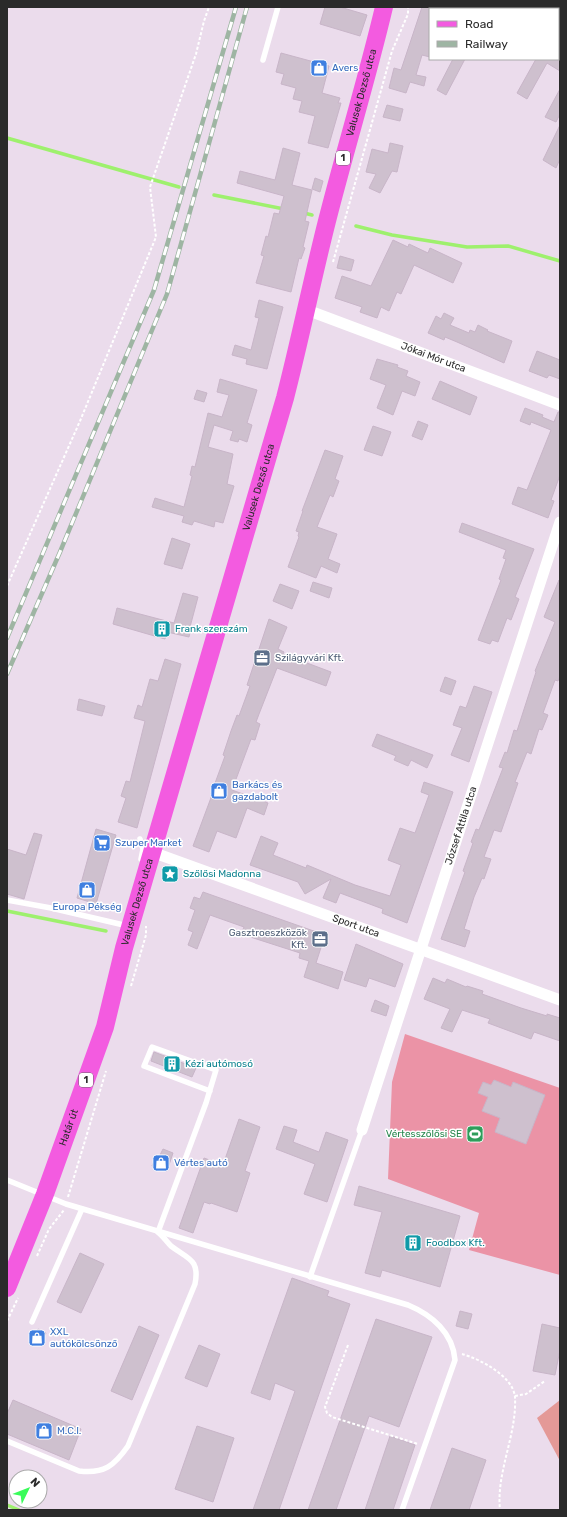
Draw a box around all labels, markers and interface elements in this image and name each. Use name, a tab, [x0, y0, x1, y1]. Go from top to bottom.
legend	[429, 8, 559, 60]
text: Road	[465, 17, 493, 31]
text: Railway	[465, 37, 508, 51]
street label: Valusek Dezső utca	[344, 48, 379, 138]
shop icon: Avers	[309, 58, 329, 78]
place label: Avers	[332, 62, 358, 74]
road number: 1	[336, 151, 350, 165]
street label: Jókai Mór utca	[399, 340, 467, 375]
street label: Valusek Dezső utca	[240, 442, 277, 532]
building icon: Frank szerszám	[152, 619, 172, 639]
place label: Frank szerszám	[175, 623, 248, 635]
office icon: Szilágyvári Kft.	[252, 648, 272, 668]
place label: Szilágyvári Kft.	[275, 652, 344, 664]
place label: Barkács és gazdabolt	[232, 779, 282, 803]
shop icon: Barkács és gazdabolt	[209, 781, 229, 801]
street label: József Attila utca	[443, 785, 479, 866]
supermarket icon: Szuper Market	[92, 833, 112, 853]
place label: Szuper Market	[115, 837, 182, 849]
street label: Valusek Dezső utca	[119, 857, 156, 947]
place icon: Szőlősi Madonna	[160, 864, 180, 884]
place label: Szőlősi Madonna	[183, 868, 261, 880]
shop icon: Europa Pékség	[77, 880, 97, 900]
place label: Europa Pékség	[52, 901, 122, 913]
street label: Sport utca	[331, 912, 381, 940]
place label: Gasztroeszközök Kft.	[229, 927, 308, 951]
office icon: Gasztroeszközök Kft.	[310, 929, 330, 949]
building icon: Kézi autómosó	[162, 1054, 182, 1074]
place label: Kézi autómosó	[185, 1058, 253, 1070]
road number: 1	[79, 1073, 93, 1087]
street label: Határ út	[57, 1108, 81, 1147]
sports icon: Vértesszőlősi SE	[465, 1124, 485, 1144]
place label: Vértesszőlősi SE	[386, 1128, 462, 1140]
shop icon: Vértes autó	[151, 1153, 171, 1173]
place label: Vértes autó	[174, 1157, 228, 1169]
building icon: Foodbox Kft.	[403, 1233, 423, 1253]
place label: Foodbox Kft.	[426, 1237, 485, 1249]
place label: XXL autókölcsönző	[50, 1326, 118, 1350]
shop icon: XXL autókölcsönző	[27, 1328, 47, 1348]
shop icon: M.C.I.	[34, 1421, 54, 1441]
place label: M.C.I.	[57, 1425, 81, 1437]
north arrow	[8, 1469, 48, 1509]
text: N	[27, 1475, 42, 1490]

